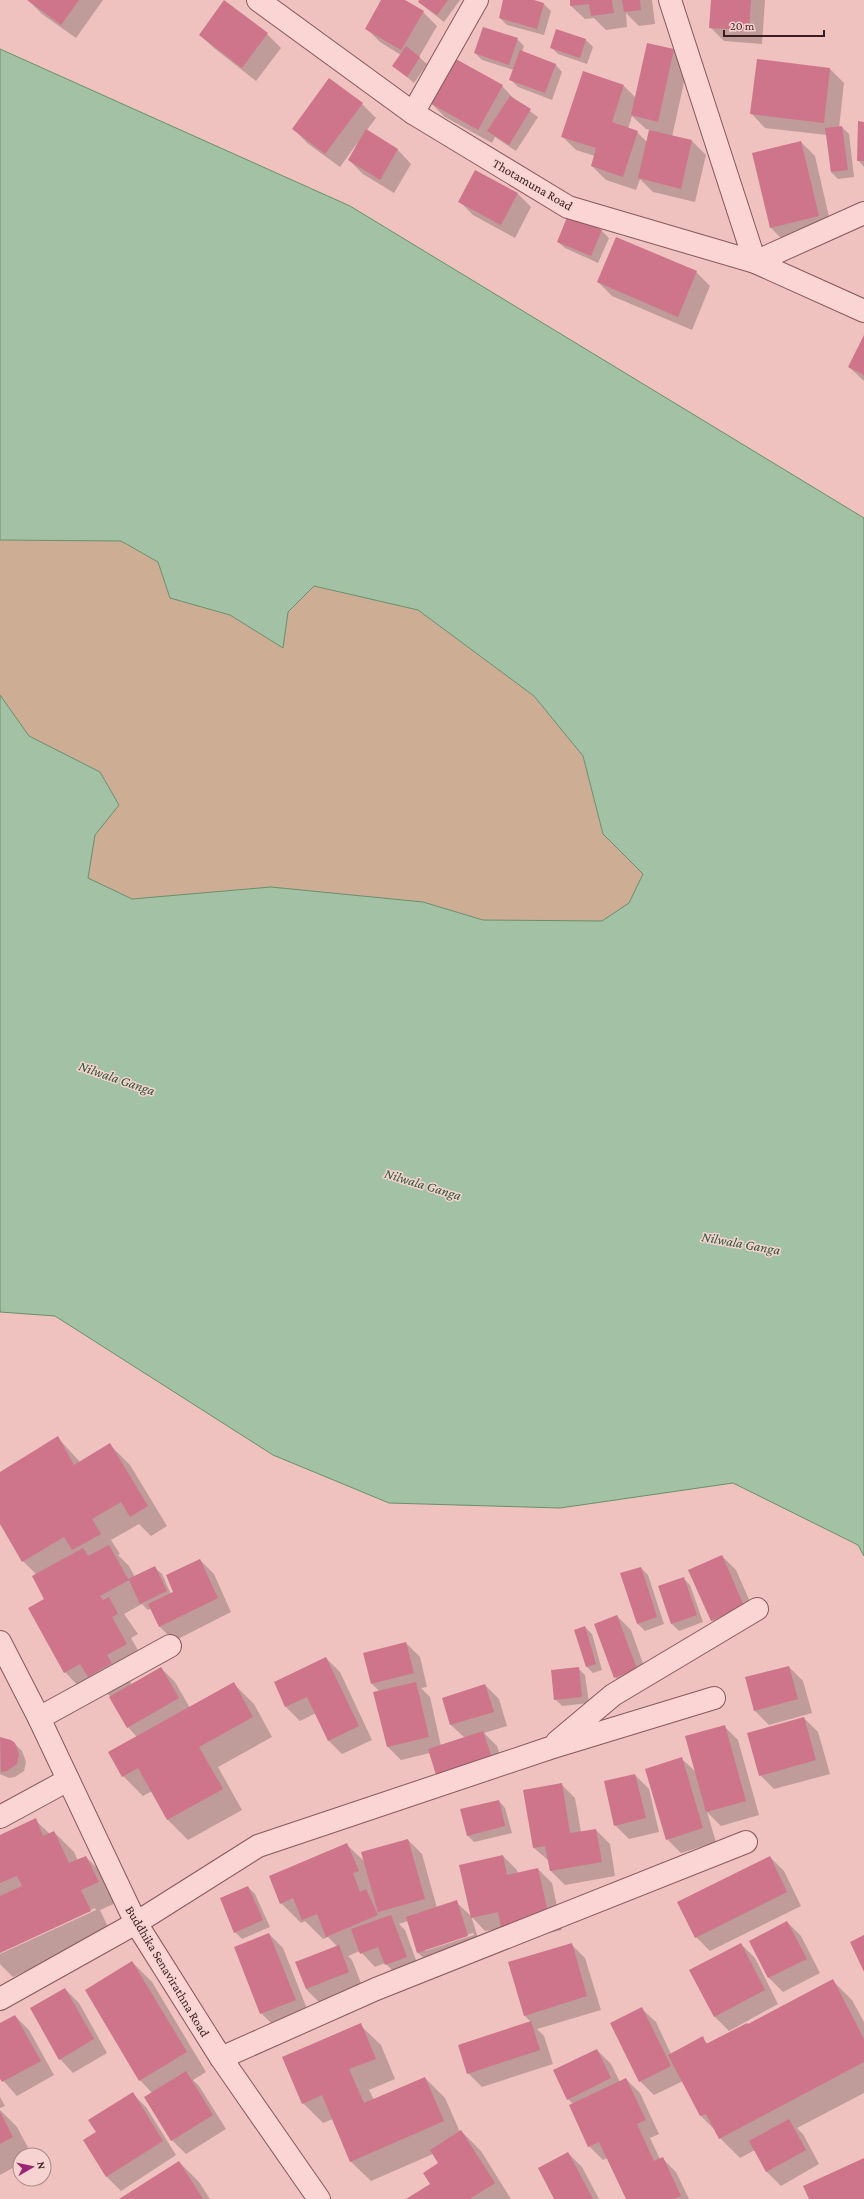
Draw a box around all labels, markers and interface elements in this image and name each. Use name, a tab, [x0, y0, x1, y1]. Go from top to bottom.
scale bar	[724, 12, 824, 38]
text: 20 m	[730, 19, 755, 33]
street label: Thotamuna Road	[490, 155, 576, 213]
water label: Nilwala Ganga	[77, 1057, 158, 1099]
water label: Nilwala Ganga	[383, 1165, 464, 1203]
water label: Nilwala Ganga	[700, 1228, 782, 1258]
street label: Buddhika Senavirathna Road	[122, 1903, 213, 2040]
north arrow	[12, 2147, 52, 2187]
text: N	[35, 2161, 48, 2171]

